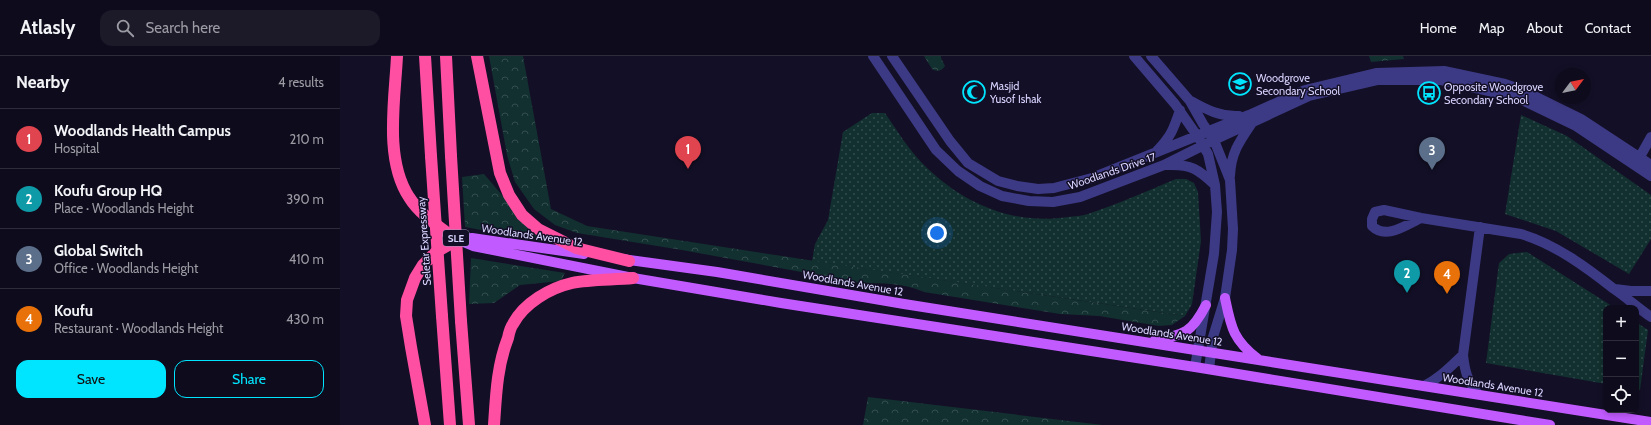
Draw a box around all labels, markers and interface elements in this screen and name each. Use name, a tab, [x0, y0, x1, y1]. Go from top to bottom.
search box	[100, 10, 380, 46]
text: Atlasly	[20, 16, 76, 39]
icon: search	[114, 17, 136, 39]
text: Search here	[146, 19, 220, 37]
text: Home	[1420, 19, 1457, 37]
text: Map	[1479, 19, 1504, 37]
text: About	[1526, 19, 1563, 37]
text: Contact	[1585, 19, 1631, 37]
north arrow	[1555, 68, 1591, 104]
school or university icon: Woodgrove Secondary School	[1227, 71, 1253, 97]
place label: Woodgrove Secondary School	[1256, 71, 1341, 98]
text: Nearby	[16, 72, 69, 92]
text: 4 results	[278, 74, 324, 90]
mosque icon: Masjid Yusof Ishak	[961, 79, 987, 105]
place label: Masjid Yusof Ishak	[989, 79, 1041, 106]
bus stop icon: Opposite Woodgrove Secondary School	[1416, 80, 1442, 106]
place label: Opposite Woodgrove Secondary School	[1444, 80, 1544, 107]
text: Woodlands Health Campus	[54, 122, 231, 140]
text: 1	[27, 131, 31, 147]
text: 210 m	[290, 131, 324, 147]
pin: 1	[675, 136, 701, 169]
pin: 3	[1419, 137, 1445, 170]
text: Hospital	[54, 140, 99, 156]
street label: Woodlands Drive 17	[1066, 149, 1158, 193]
text: Koufu Group HQ	[54, 182, 162, 200]
text: 2	[26, 191, 32, 207]
text: 390 m	[286, 191, 324, 207]
street label: Seletar Expressway	[414, 196, 434, 286]
text: Place · Woodlands Height	[54, 200, 194, 216]
street label: Woodlands Avenue 12	[480, 221, 584, 249]
your location	[927, 223, 947, 243]
road number: SLE	[443, 230, 469, 246]
text: Global Switch	[54, 242, 143, 260]
text: 3	[25, 251, 33, 267]
text: 410 m	[289, 251, 324, 267]
text: Office · Woodlands Height	[54, 260, 198, 276]
pin: 2	[1394, 260, 1420, 293]
pin: 4	[1434, 261, 1460, 294]
street label: Woodlands Avenue 12	[802, 267, 905, 299]
text: Koufu	[54, 302, 93, 320]
map controls	[1603, 305, 1639, 413]
button: +	[1603, 305, 1639, 341]
text: 4	[25, 311, 33, 327]
text: 430 m	[286, 311, 324, 327]
street label: Woodlands Avenue 12	[1121, 319, 1224, 349]
text: Restaurant · Woodlands Height	[54, 320, 223, 336]
button: −	[1603, 341, 1639, 377]
button: Save	[16, 360, 166, 398]
button: Share	[174, 360, 324, 398]
street label: Woodlands Avenue 12	[1442, 370, 1545, 400]
button: locate	[1603, 377, 1639, 413]

